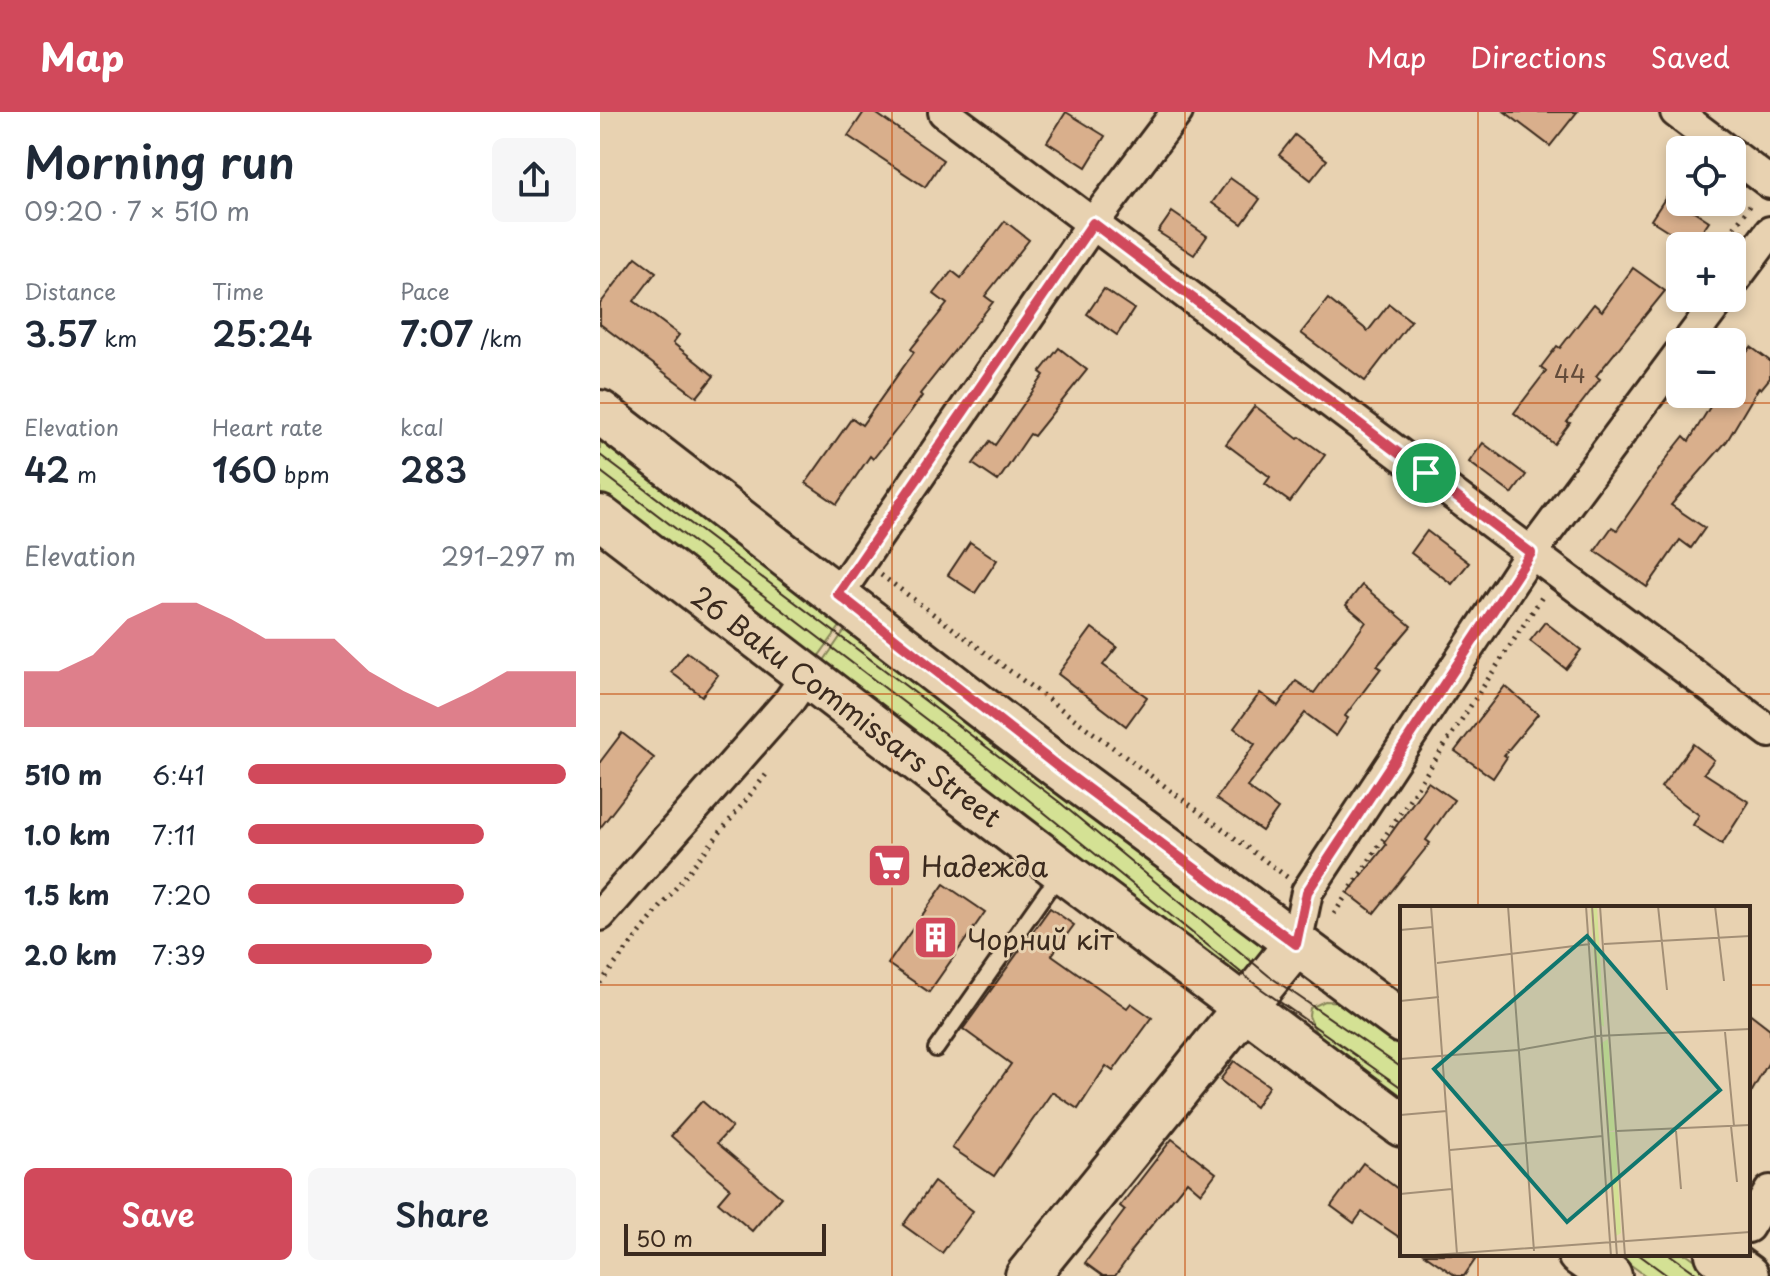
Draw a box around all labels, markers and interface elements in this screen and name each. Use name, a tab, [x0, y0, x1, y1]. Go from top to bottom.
text: Map	[40, 28, 124, 85]
text: Map	[1367, 35, 1426, 78]
text: Directions	[1470, 35, 1607, 78]
text: Saved	[1651, 35, 1730, 78]
text: Morning run	[24, 128, 295, 194]
map controls	[1666, 136, 1746, 408]
button: locate	[1666, 136, 1746, 216]
button: share	[492, 138, 576, 222]
text: 09:20 · 7 × 510 m	[24, 191, 250, 230]
button: +	[1666, 232, 1746, 312]
text: Distance	[24, 274, 116, 307]
text: Time	[212, 274, 264, 307]
text: Pace	[400, 274, 450, 307]
text: 3.57	[24, 307, 97, 359]
text: 25:24	[212, 307, 313, 359]
text: 7:07	[400, 307, 473, 359]
text: km	[97, 321, 137, 354]
text: /km	[473, 321, 522, 354]
button: −	[1666, 328, 1746, 408]
house number: 44	[1554, 355, 1586, 391]
text: Elevation	[24, 410, 119, 443]
text: Heart rate	[212, 410, 323, 443]
text: kcal	[400, 410, 444, 443]
pin	[1392, 439, 1460, 507]
text: 42	[24, 443, 70, 495]
text: 160	[212, 443, 277, 495]
text: 283	[400, 443, 467, 495]
icon: arrive	[1404, 451, 1448, 495]
text: m	[70, 457, 97, 490]
text: bpm	[277, 457, 330, 490]
text: Elevation	[24, 536, 136, 575]
text: 291–297 m	[441, 536, 576, 575]
street label: 26 Baku Commissars Street	[683, 575, 1011, 837]
text: 510 m	[24, 755, 102, 794]
text: 6:41	[152, 755, 205, 794]
text: 1.0 km	[24, 815, 111, 854]
text: 7:11	[152, 815, 196, 854]
supermarket icon: Надежда	[866, 841, 914, 889]
place label: Надежда	[921, 844, 1049, 887]
text: 1.5 km	[24, 875, 110, 914]
text: 7:20	[152, 875, 211, 914]
inset map	[1400, 906, 1750, 1256]
building icon: Чорний кіт	[912, 914, 960, 962]
place label: Чорний кіт	[967, 917, 1114, 960]
text: 2.0 km	[24, 935, 117, 974]
text: 7:39	[152, 935, 206, 974]
button: Save	[24, 1168, 292, 1260]
button: Share	[308, 1168, 576, 1260]
scale bar	[624, 1220, 826, 1256]
text: 50 m	[636, 1221, 693, 1254]

